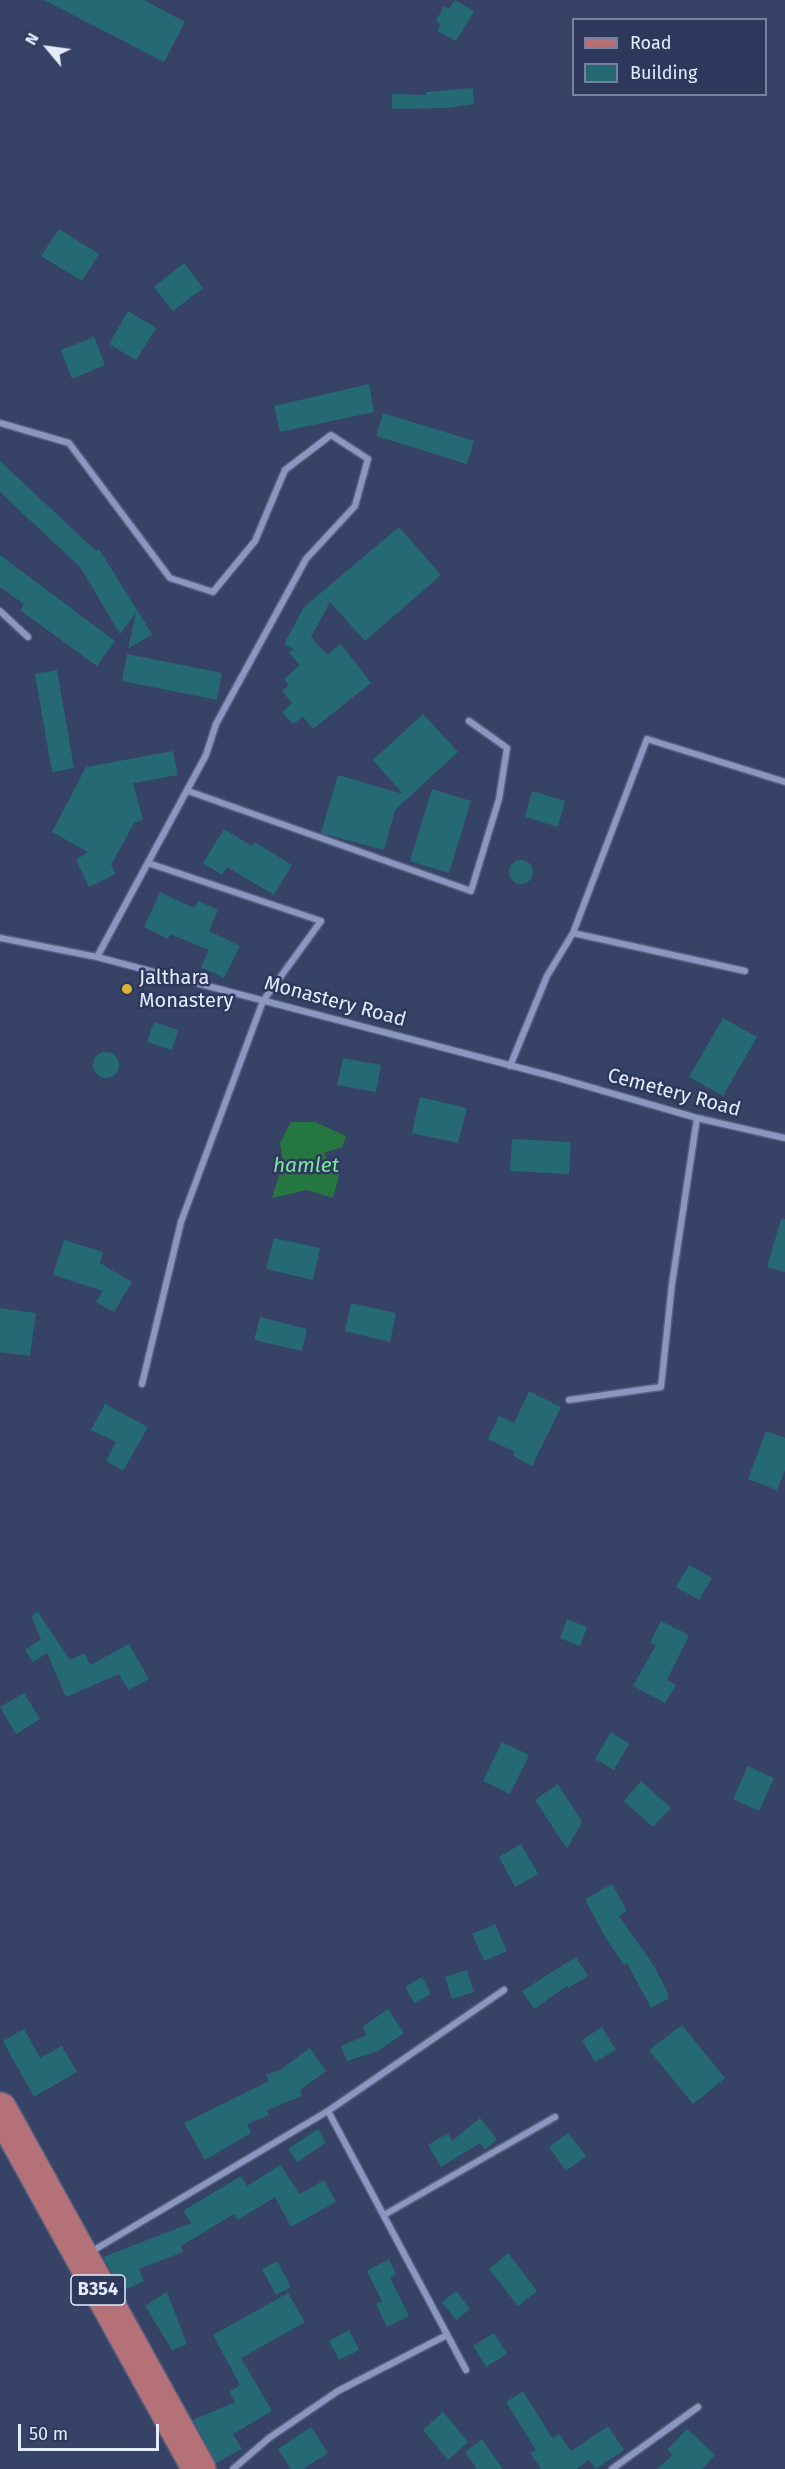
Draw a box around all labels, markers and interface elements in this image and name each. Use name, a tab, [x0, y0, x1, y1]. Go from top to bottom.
north arrow	[18, 18, 78, 78]
legend	[572, 18, 767, 96]
text: N	[21, 30, 43, 48]
text: Road	[630, 32, 672, 54]
text: Building	[630, 62, 697, 84]
place label: Jalthara Monastery	[139, 966, 233, 1013]
street label: Monastery Road	[261, 972, 409, 1032]
marker: Jalthara Monastery	[120, 982, 134, 996]
street label: Cemetery Road	[605, 1064, 743, 1122]
water label: hamlet	[273, 1153, 339, 1179]
road number: B354	[71, 2275, 125, 2305]
scale bar	[21, 2412, 162, 2450]
text: 50 m	[29, 2423, 68, 2445]

